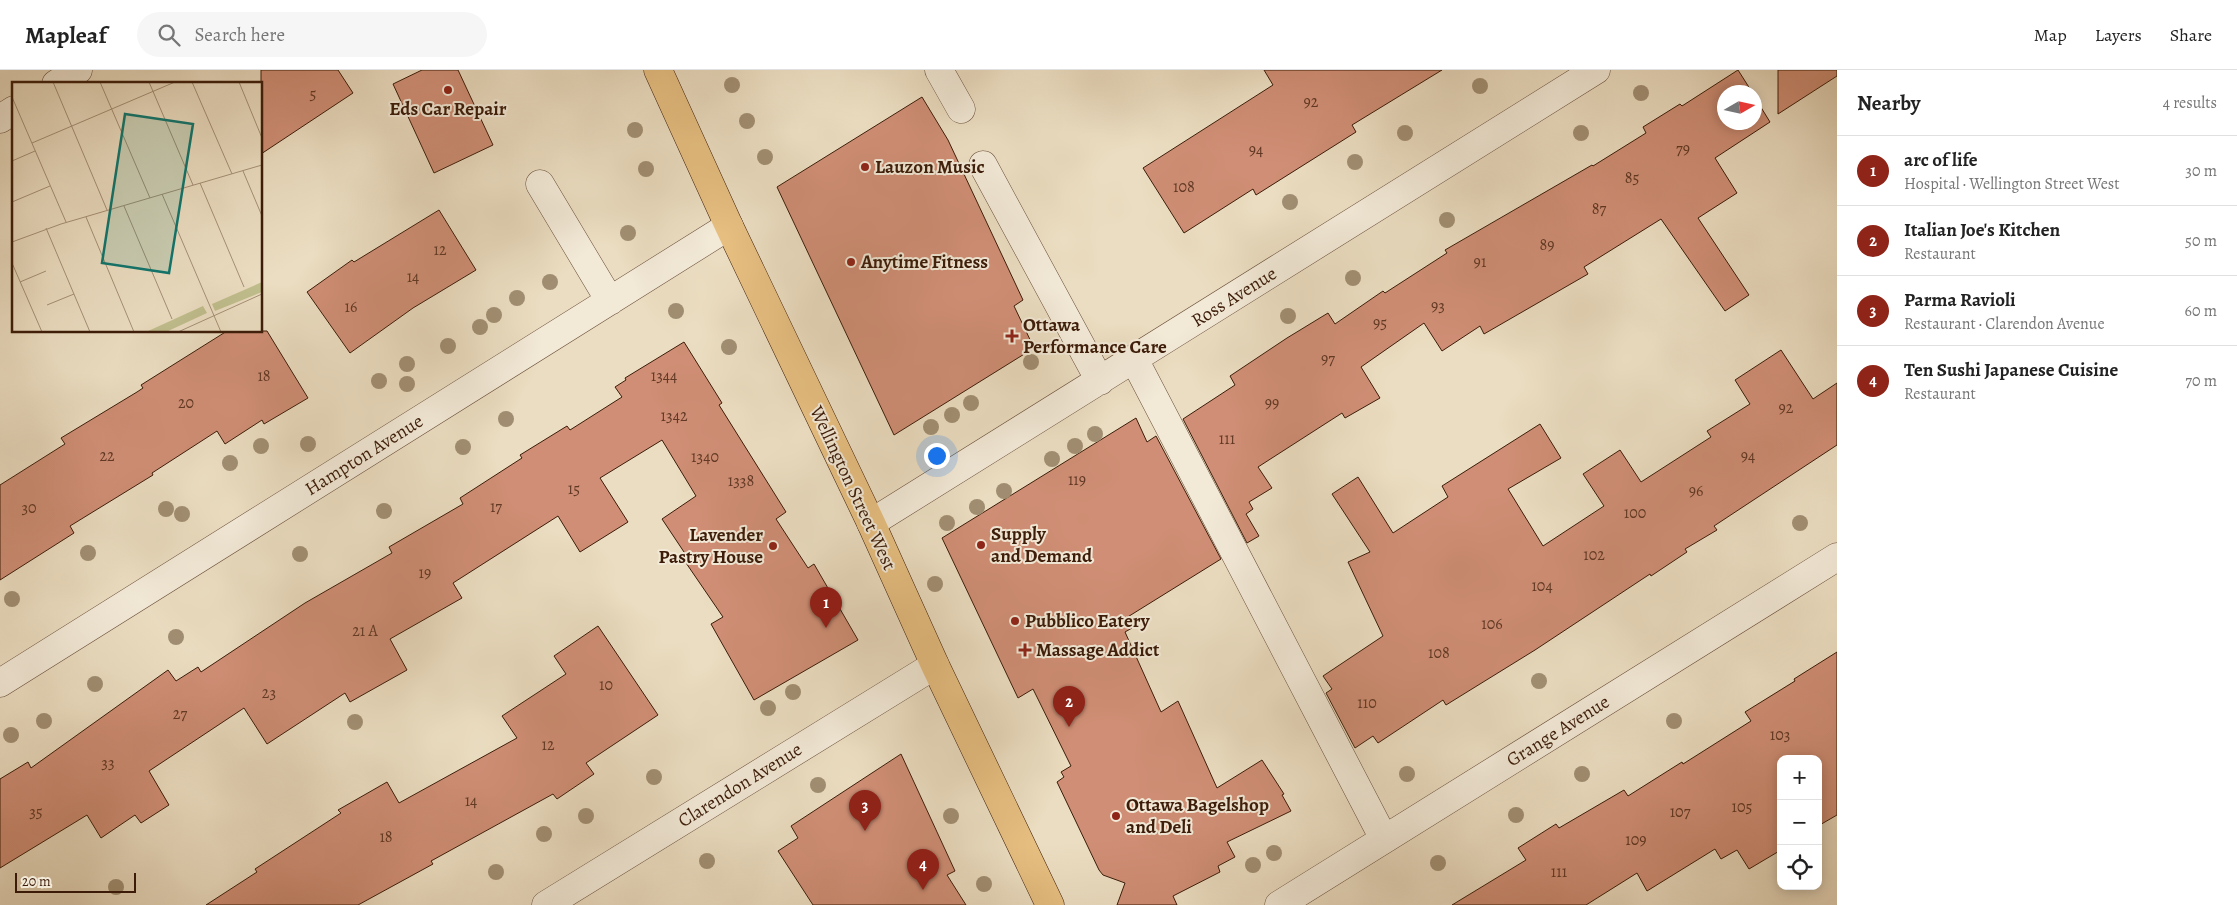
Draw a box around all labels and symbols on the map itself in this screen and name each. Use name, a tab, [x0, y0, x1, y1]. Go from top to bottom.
inset map	[12, 82, 262, 332]
house number: 5	[310, 83, 317, 105]
marker: Eds Car Repair	[442, 84, 454, 96]
north arrow	[1717, 85, 1762, 130]
house number: 92	[1304, 91, 1319, 113]
place label: Eds Car Repair	[389, 96, 507, 122]
house number: 79	[1676, 138, 1690, 160]
house number: 94	[1249, 139, 1263, 161]
place label: Lauzon Music	[875, 154, 985, 180]
marker: Lauzon Music	[859, 161, 871, 173]
house number: 85	[1625, 167, 1639, 189]
house number: 108	[1173, 176, 1195, 198]
house number: 87	[1592, 198, 1607, 220]
house number: 89	[1539, 234, 1555, 256]
house number: 12	[433, 239, 447, 261]
place label: Anytime Fitness	[860, 249, 988, 275]
house number: 91	[1474, 251, 1487, 273]
marker: Anytime Fitness	[845, 256, 857, 268]
street label: Ross Avenue	[1186, 261, 1282, 333]
house number: 14	[407, 266, 419, 288]
house number: 93	[1431, 295, 1445, 317]
house number: 16	[345, 296, 357, 318]
place label: Ottawa Performance Care	[1023, 312, 1167, 360]
house number: 95	[1373, 312, 1387, 334]
marker: Ottawa Performance Care	[1005, 329, 1019, 343]
house number: 97	[1321, 348, 1335, 370]
house number: 18	[257, 365, 271, 387]
house number: 1344	[651, 365, 677, 387]
house number: 20	[178, 392, 194, 414]
house number: 99	[1265, 392, 1279, 414]
house number: 92	[1779, 397, 1794, 419]
street label: Wellington Street West	[803, 401, 902, 574]
house number: 1342	[661, 405, 688, 427]
street label: Hampton Avenue	[300, 408, 428, 502]
house number: 111	[1219, 428, 1236, 450]
your location	[924, 443, 950, 469]
house number: 22	[99, 445, 115, 467]
house number: 94	[1741, 445, 1755, 467]
house number: 1340	[691, 446, 719, 468]
house number: 119	[1068, 469, 1086, 491]
house number: 1338	[728, 470, 754, 492]
house number: 15	[568, 478, 580, 500]
house number: 96	[1689, 480, 1703, 502]
house number: 17	[490, 496, 502, 518]
house number: 30	[21, 497, 37, 519]
house number: 100	[1624, 502, 1646, 524]
place label: Supply and Demand	[991, 521, 1093, 569]
place label: Lavender Pastry House	[659, 522, 763, 570]
marker: Supply and Demand	[975, 539, 987, 551]
marker: Lavender Pastry House	[767, 540, 779, 552]
house number: 102	[1583, 544, 1605, 566]
house number: 19	[419, 562, 431, 584]
house number: 104	[1531, 575, 1553, 597]
pin: 1	[810, 587, 842, 628]
place label: Pubblico Eatery	[1025, 608, 1151, 634]
house number: 106	[1481, 613, 1503, 635]
marker: Pubblico Eatery	[1009, 615, 1021, 627]
house number: 21 A	[352, 620, 378, 642]
place label: Massage Addict	[1036, 637, 1160, 663]
house number: 108	[1428, 642, 1450, 664]
marker: Massage Addict	[1018, 643, 1032, 657]
house number: 10	[599, 674, 613, 696]
house number: 23	[262, 682, 276, 704]
pin: 2	[1053, 686, 1085, 727]
street label: Grange Avenue	[1501, 689, 1615, 773]
house number: 110	[1357, 692, 1377, 714]
house number: 27	[173, 703, 187, 725]
house number: 103	[1770, 724, 1790, 746]
house number: 12	[541, 734, 555, 756]
street label: Clarendon Avenue	[673, 736, 807, 834]
house number: 33	[101, 752, 115, 774]
house number: 14	[465, 790, 477, 812]
pin: 3	[849, 790, 881, 831]
place label: Ottawa Bagelshop and Deli	[1126, 792, 1269, 840]
house number: 105	[1732, 796, 1753, 818]
house number: 35	[29, 801, 43, 823]
house number: 107	[1670, 801, 1691, 823]
marker: Ottawa Bagelshop and Deli	[1110, 810, 1122, 822]
house number: 18	[379, 826, 393, 848]
house number: 109	[1625, 829, 1647, 851]
pin: 4	[907, 849, 939, 890]
house number: 111	[1551, 861, 1568, 883]
scale bar	[15, 870, 136, 893]

